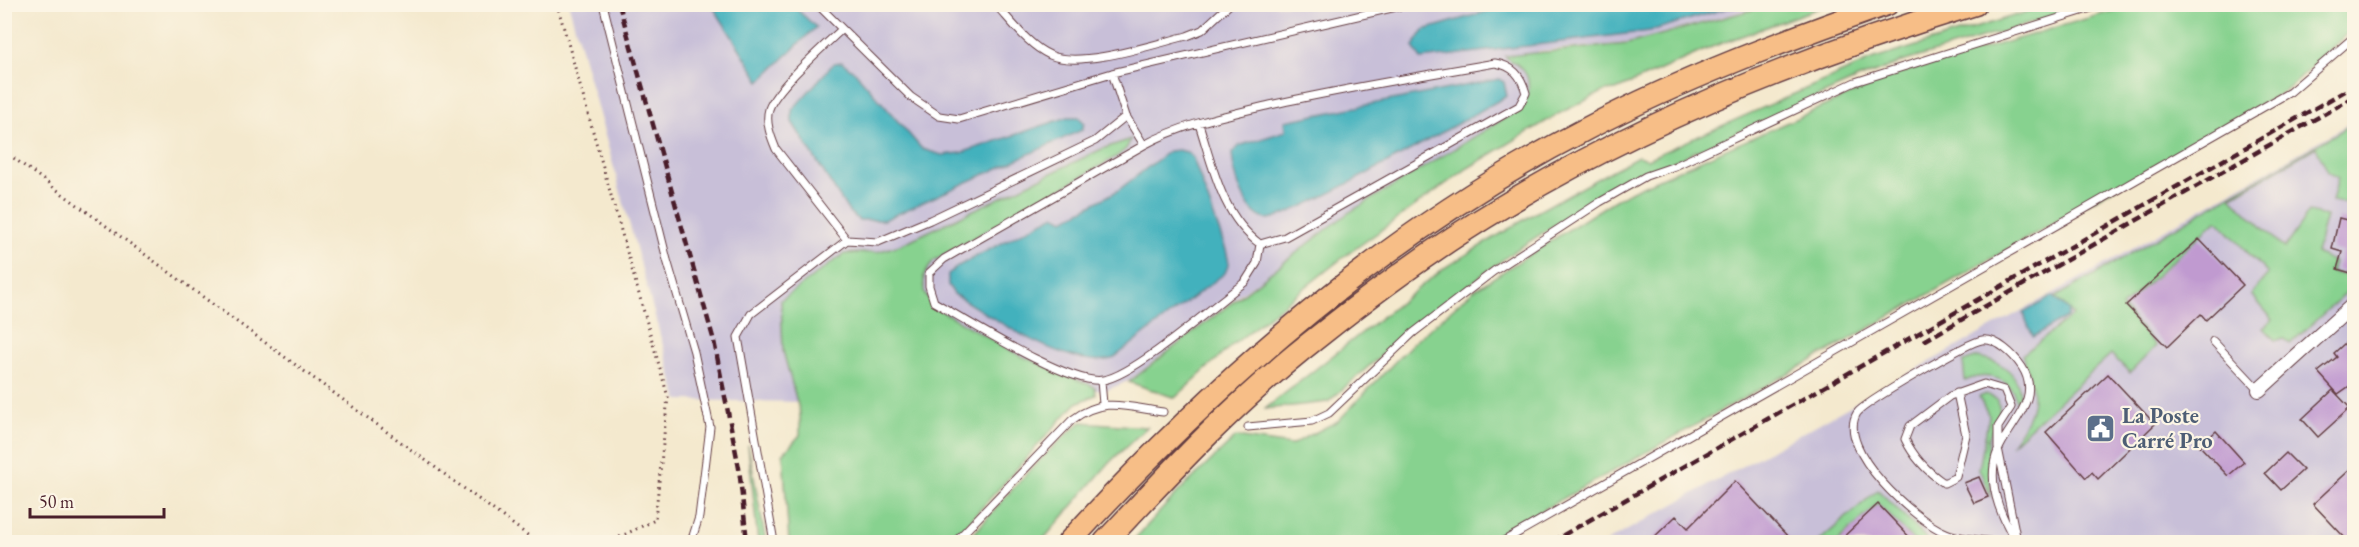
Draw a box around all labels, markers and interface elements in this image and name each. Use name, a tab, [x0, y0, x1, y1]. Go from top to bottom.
place label: La Poste Carré Pro	[2122, 401, 2213, 455]
public building icon: La Poste Carré Pro	[2085, 412, 2117, 444]
scale bar	[30, 481, 164, 519]
text: 50 m	[39, 490, 74, 513]

